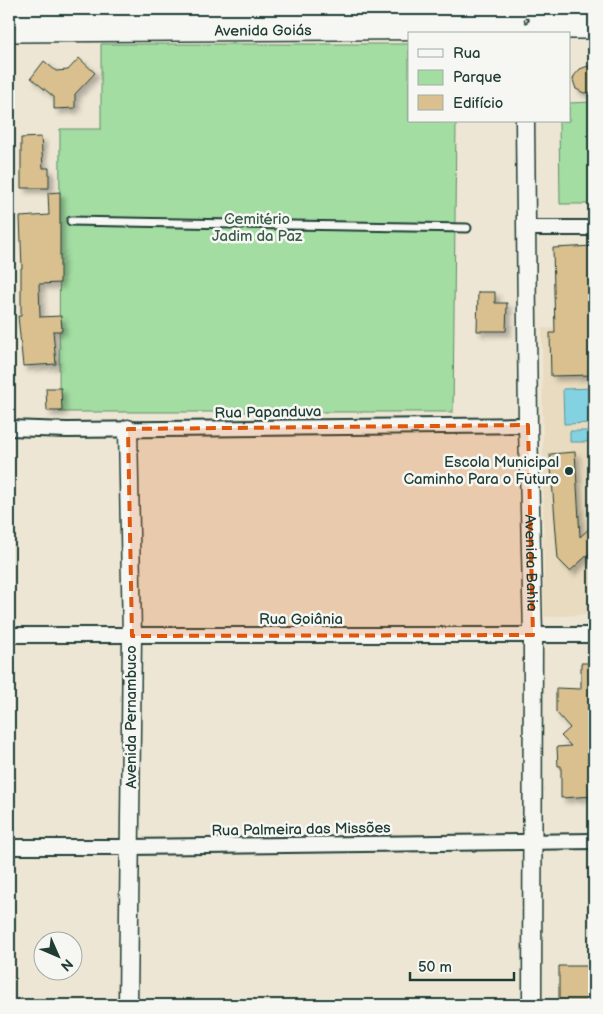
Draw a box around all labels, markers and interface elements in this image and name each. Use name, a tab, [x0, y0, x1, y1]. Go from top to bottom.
street label: Avenida Goiás	[214, 21, 312, 41]
legend	[408, 32, 570, 122]
text: Rua	[453, 44, 481, 63]
text: Parque	[453, 68, 502, 87]
text: Edifício	[453, 94, 503, 113]
park label: Cemitério Jadim da Paz	[212, 210, 303, 246]
street label: Rua Papanduva	[214, 402, 322, 423]
place label: Escola Municipal Caminho Para o Futuro	[403, 453, 559, 489]
marker: Escola Municipal Caminho Para o Futuro	[563, 465, 575, 477]
street label: Avenida Bahia	[520, 514, 541, 612]
street label: Rua Goiânia	[259, 610, 343, 629]
street label: Avenida Pernambuco	[122, 645, 141, 789]
street label: Rua Palmeira das Missões	[211, 818, 391, 841]
north arrow	[32, 932, 82, 982]
scale bar	[410, 949, 514, 981]
text: N	[57, 955, 77, 975]
text: 50 m	[418, 958, 452, 977]

